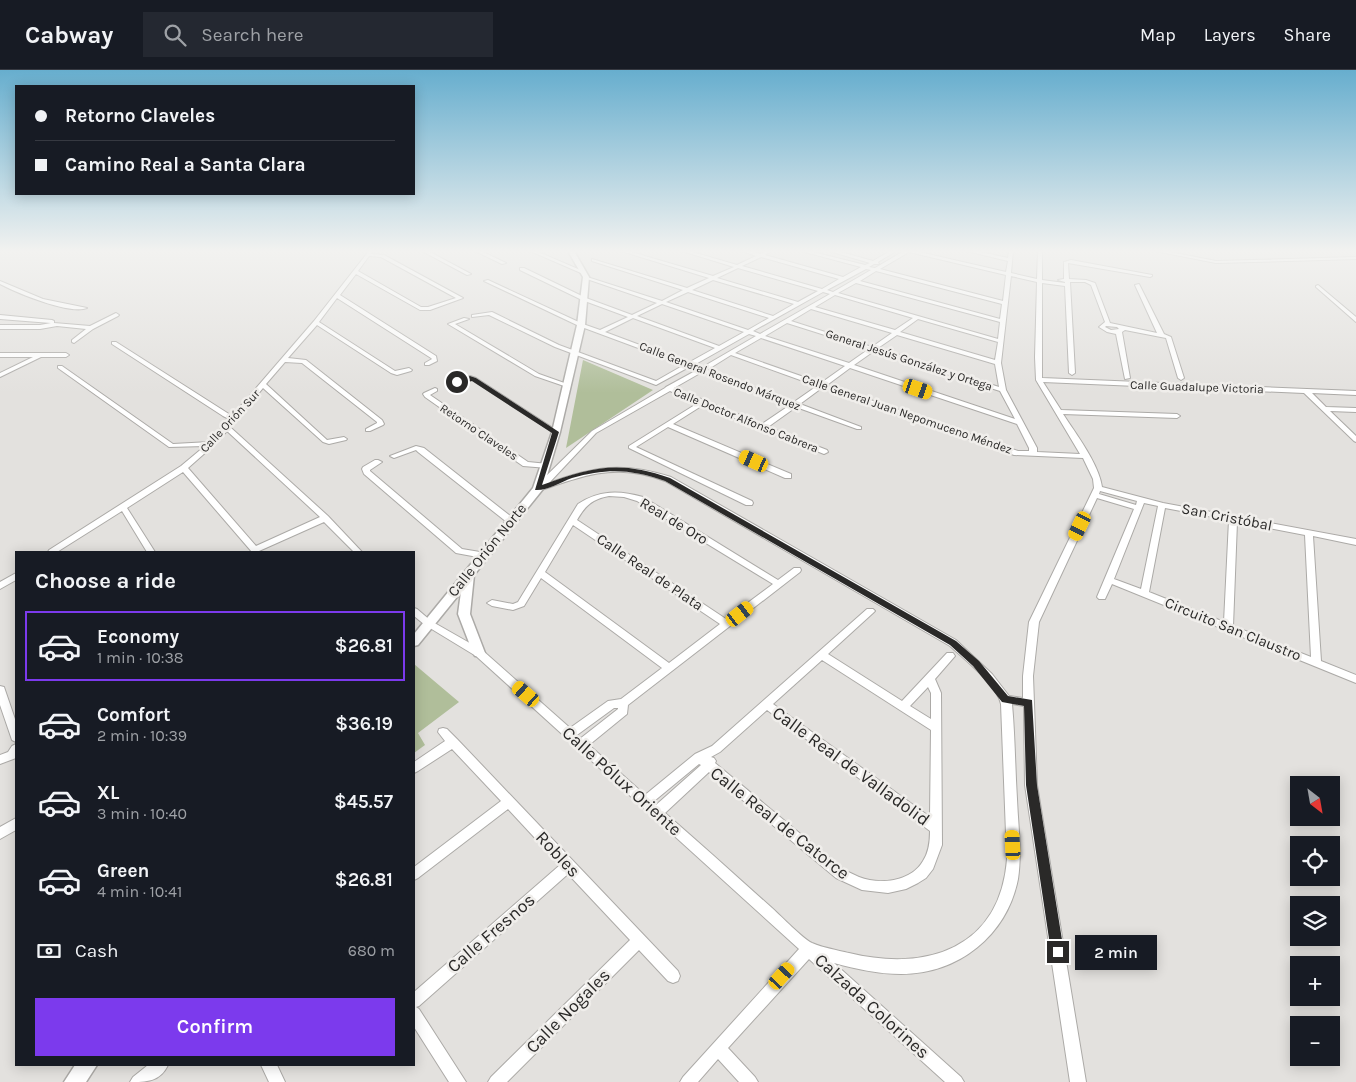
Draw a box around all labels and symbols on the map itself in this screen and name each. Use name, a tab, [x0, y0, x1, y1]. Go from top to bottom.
street label: General Jesús González y Ortega	[824, 326, 994, 394]
street label: Calle General Rosendo Márquez	[637, 339, 803, 413]
route start	[446, 371, 468, 393]
street label: Calle General Juan Nepomuceno Méndez	[800, 371, 1014, 457]
car	[901, 377, 934, 401]
street label: Calle Guadalupe Victoria	[1130, 378, 1264, 396]
street label: Calle Doctor Alfonso Cabrera	[672, 384, 820, 456]
street label: Calle Orión Sur	[197, 386, 263, 455]
street label: Retorno Claveles	[437, 401, 521, 463]
car	[737, 448, 770, 474]
street label: Real de Oro	[637, 494, 711, 548]
street label: San Cristóbal	[1180, 499, 1274, 535]
street label: Calle Orión Norte	[444, 500, 530, 600]
car	[1066, 509, 1093, 543]
street label: Calle Real de Plata	[593, 530, 707, 614]
street label: Circuito San Claustro	[1162, 593, 1304, 665]
car	[723, 599, 756, 629]
car	[509, 678, 542, 710]
street label: Calle Real de Valladolid	[768, 701, 934, 831]
street label: Calle Pólux Oriente	[558, 722, 686, 840]
street label: Calle Real de Catorce	[706, 762, 854, 884]
north arrow	[1290, 776, 1340, 826]
street label: Robles	[531, 826, 585, 882]
car	[1004, 830, 1021, 860]
street label: Calle Fresnos	[443, 889, 539, 977]
callout: 2 min	[1076, 934, 1158, 970]
route end	[1047, 941, 1069, 963]
street label: Calzada Colorines	[810, 949, 934, 1063]
car	[766, 960, 797, 992]
street label: Calle Nogales	[521, 964, 615, 1058]

